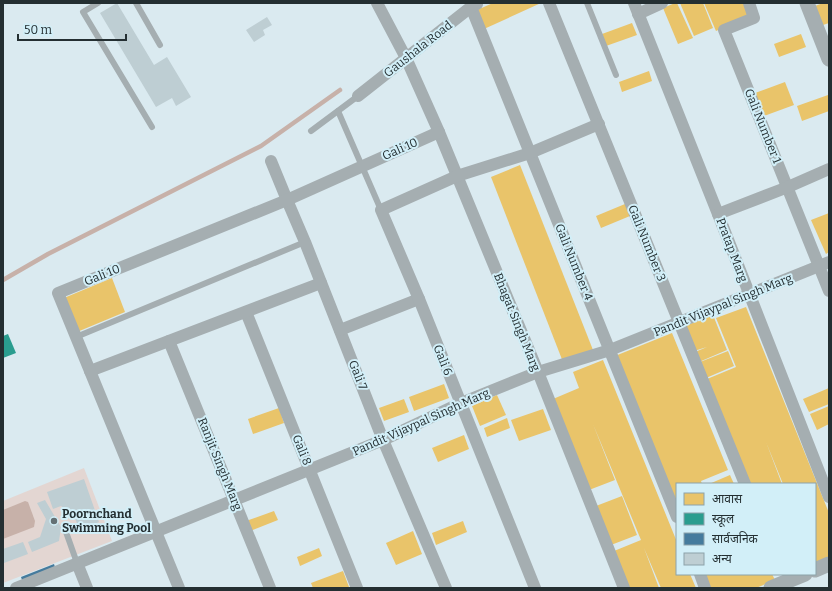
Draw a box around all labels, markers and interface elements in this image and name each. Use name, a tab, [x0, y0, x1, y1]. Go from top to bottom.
scale bar	[18, 16, 126, 42]
street label: Gaushala Road	[381, 18, 455, 80]
text: 50 m	[24, 23, 53, 37]
street label: Gali Number 1	[742, 87, 784, 165]
street label: Gali 10	[380, 135, 420, 163]
street label: Gali Number 3	[625, 203, 669, 283]
street label: Pratap Marg	[713, 216, 751, 284]
street label: Gali Number 4	[552, 222, 596, 302]
street label: Gali 10	[82, 262, 122, 288]
street label: Bhagat Singh Marg	[491, 271, 543, 373]
street label: Pandit Vijaypal Singh Marg	[652, 271, 795, 339]
street label: Gali 6	[431, 343, 455, 377]
street label: Gali 7	[346, 358, 370, 392]
street label: Pandit Vijaypal Singh Marg	[350, 385, 492, 459]
street label: Ranjit Singh Marg	[195, 416, 245, 513]
street label: Gali 8	[290, 433, 314, 467]
legend	[676, 483, 816, 575]
text: आवास	[712, 492, 743, 506]
place label: Poornchand Swimming Pool	[62, 507, 151, 535]
text: स्कूल	[712, 512, 735, 527]
marker: Poornchand Swimming Pool	[49, 516, 59, 526]
text: सार्वजनिक	[712, 531, 759, 546]
text: अन्य	[712, 552, 733, 566]

